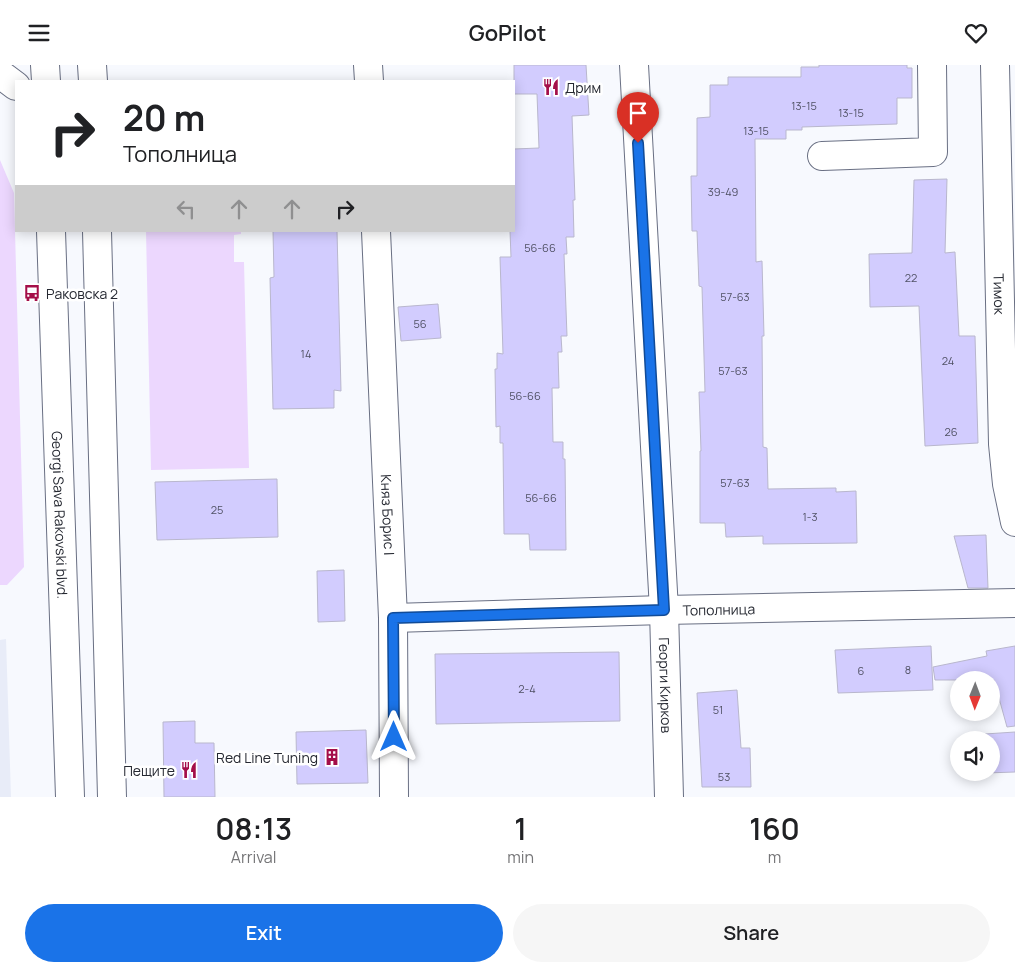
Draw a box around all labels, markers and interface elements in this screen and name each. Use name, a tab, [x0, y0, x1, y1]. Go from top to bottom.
text: GoPilot	[469, 18, 546, 48]
icon: menu	[25, 19, 53, 47]
icon: heart	[962, 19, 990, 47]
restaurant icon: Дрим	[541, 77, 561, 97]
place label: Дрим	[565, 78, 601, 97]
pin	[617, 92, 659, 143]
text: 20 m	[123, 94, 205, 142]
house number: 13-15	[791, 98, 817, 113]
icon: arrive	[624, 99, 652, 127]
icon: right	[40, 100, 105, 165]
house number: 13-15	[838, 105, 864, 120]
house number: 13-15	[743, 123, 769, 138]
text: Тополница	[123, 139, 237, 169]
house number: 39-49	[708, 184, 739, 199]
icon: left	[172, 195, 200, 223]
icon: ahead	[225, 195, 253, 223]
icon: ahead	[278, 195, 306, 223]
icon: right	[331, 195, 359, 223]
house number: 56-66	[524, 240, 556, 255]
house number: 22	[905, 270, 917, 285]
street label: Тимок	[990, 273, 1010, 316]
bus stop icon: Раковска 2	[22, 283, 42, 303]
place label: Раковска 2	[46, 284, 118, 303]
house number: 57-63	[720, 289, 750, 304]
house number: 56	[413, 316, 427, 331]
house number: 14	[301, 346, 311, 361]
house number: 24	[942, 353, 954, 368]
house number: 57-63	[718, 363, 748, 378]
house number: 56-66	[509, 388, 541, 403]
house number: 26	[944, 424, 958, 439]
street label: Georgi Sava Rakovski blvd.	[48, 431, 73, 599]
street label: Княз Борис I	[377, 474, 400, 556]
house number: 57-63	[720, 475, 750, 490]
house number: 56-66	[525, 490, 557, 505]
house number: 25	[211, 502, 223, 517]
house number: 1-3	[803, 509, 818, 524]
street label: Тополница	[682, 599, 755, 619]
street label: Георги Кирков	[655, 637, 677, 734]
house number: 8	[905, 662, 911, 677]
house number: 6	[858, 663, 865, 678]
north arrow	[950, 671, 1000, 721]
map controls	[950, 671, 1000, 781]
house number: 2-4	[518, 681, 536, 696]
house number: 51	[713, 702, 723, 717]
position arrow	[367, 710, 419, 762]
button: sound	[950, 731, 1000, 781]
building icon: Red Line Tuning	[322, 747, 342, 767]
place label: Red Line Tuning	[216, 748, 318, 767]
restaurant icon: Пещите	[179, 760, 199, 780]
place label: Пещите	[123, 761, 175, 780]
house number: 53	[718, 769, 730, 784]
text: 08:13	[215, 808, 292, 849]
text: 1	[514, 808, 527, 849]
text: 160	[749, 808, 800, 849]
text: Arrival	[231, 846, 276, 868]
text: min	[507, 846, 534, 868]
text: m	[768, 846, 781, 868]
button: Exit	[25, 904, 503, 962]
button: Share	[513, 904, 990, 962]

